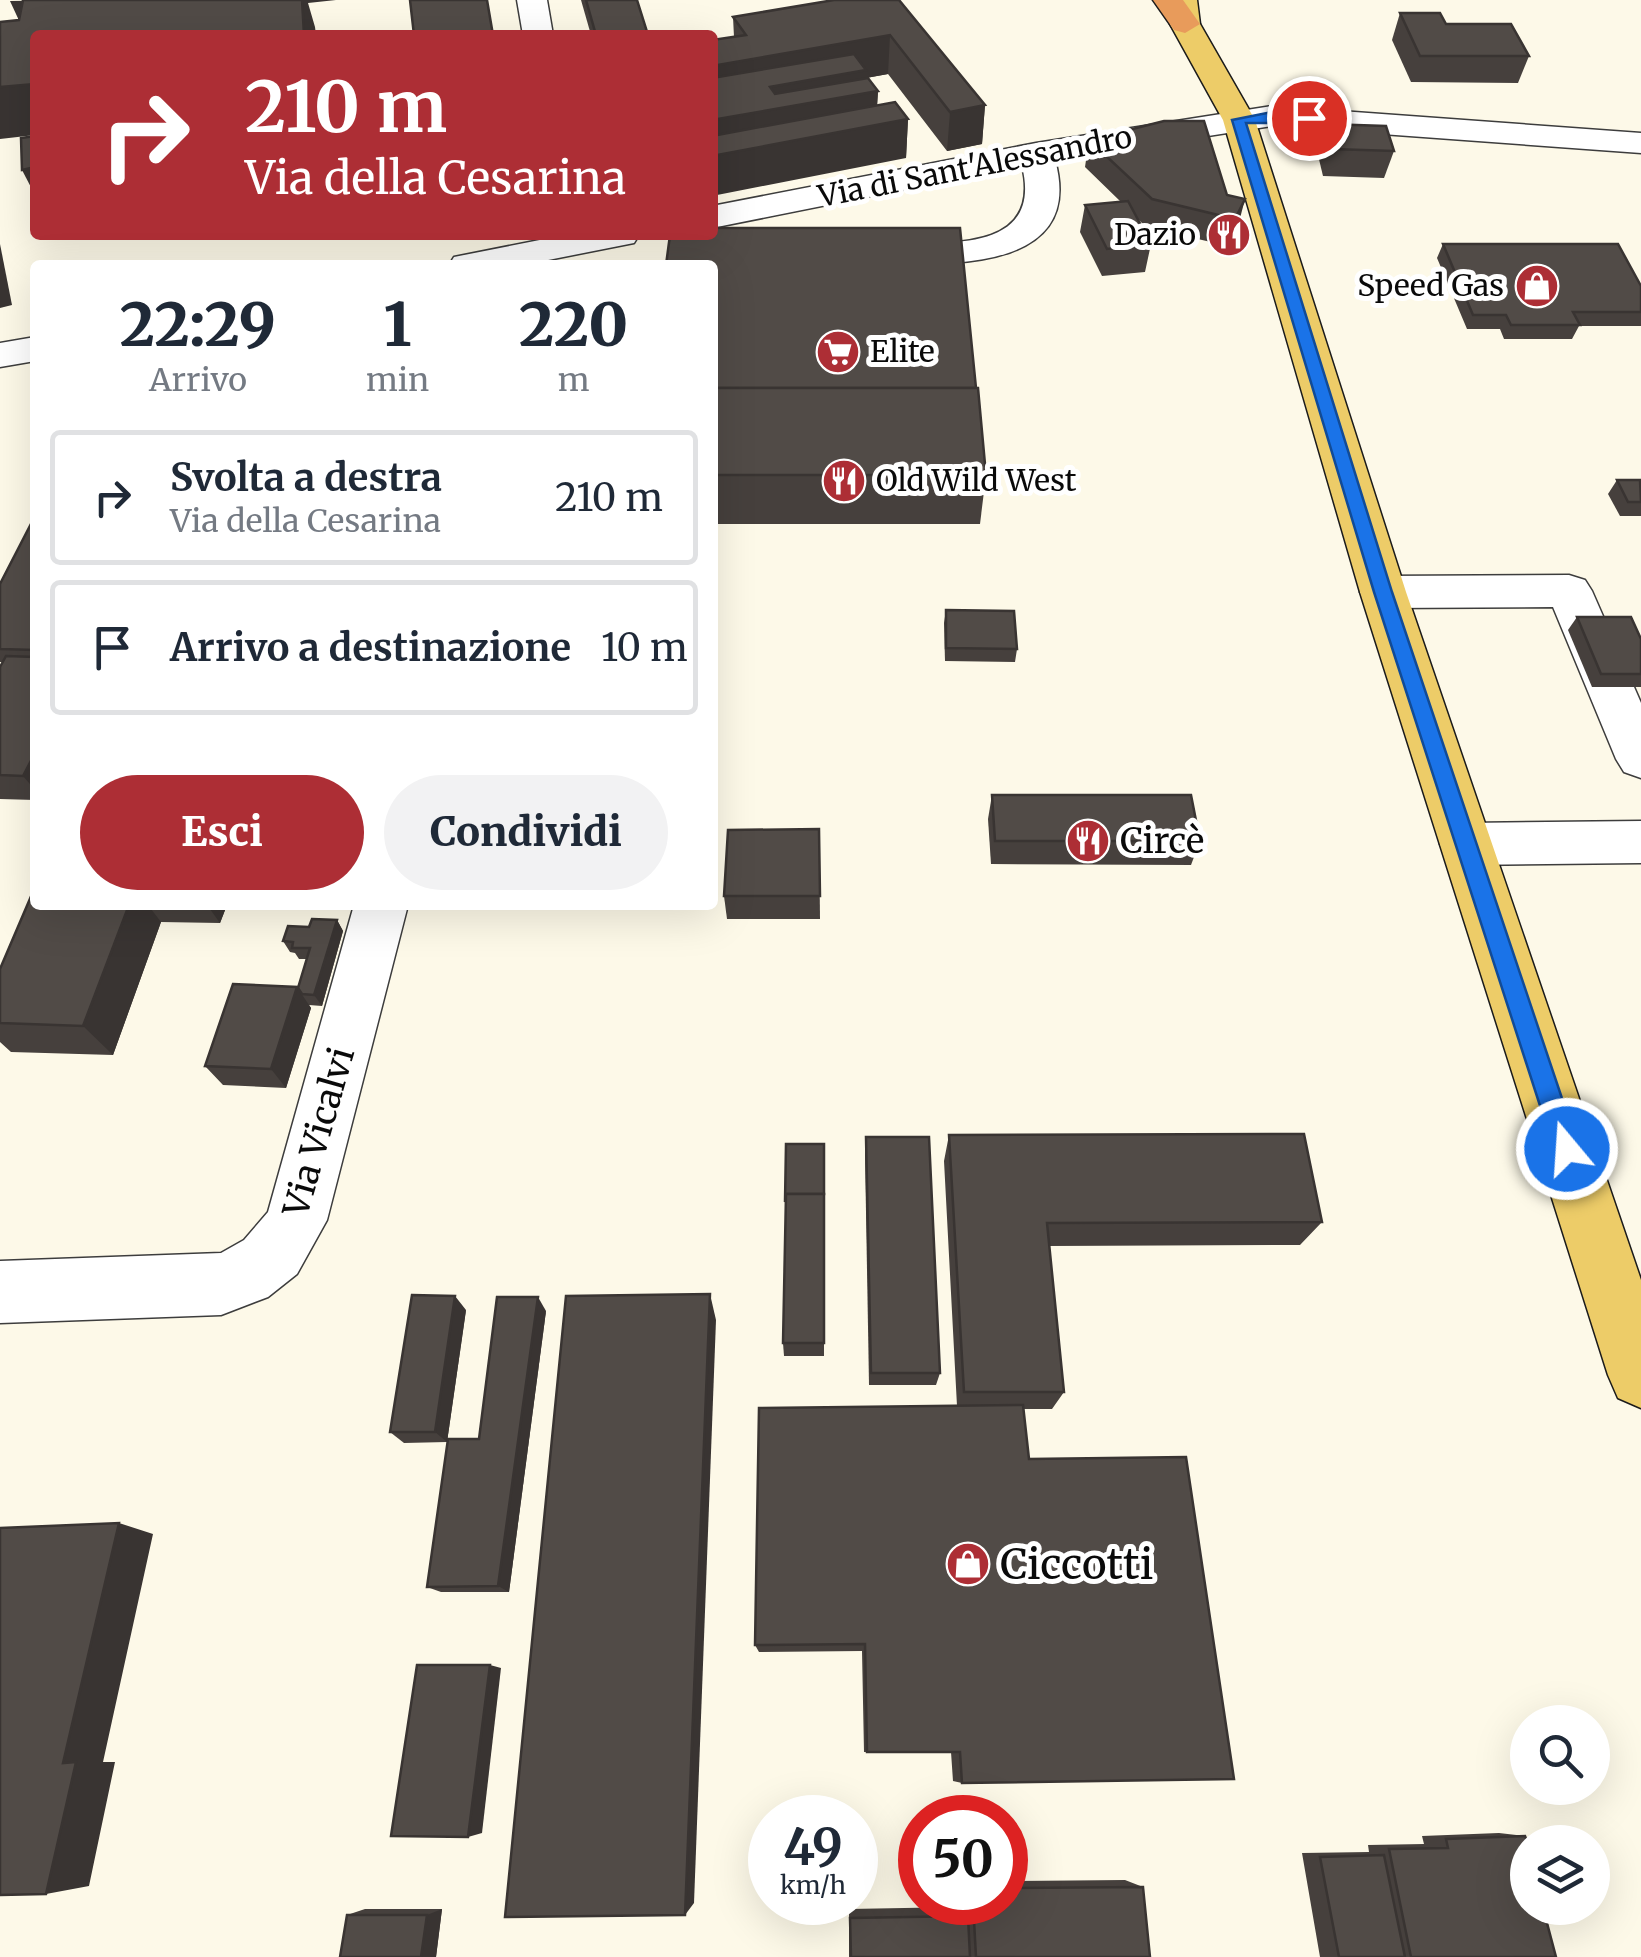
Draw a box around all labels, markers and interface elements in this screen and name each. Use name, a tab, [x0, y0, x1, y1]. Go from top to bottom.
text: 210 m	[245, 63, 447, 151]
icon: right	[80, 70, 210, 200]
pin	[1267, 76, 1352, 161]
icon: arrive	[1282, 91, 1337, 146]
street label: Via di Sant'Alessandro	[814, 117, 1135, 215]
text: Via della Cesarina	[245, 150, 626, 206]
restaurant icon: Dazio	[1206, 212, 1252, 258]
place label: Dazio	[1114, 215, 1196, 253]
shop icon: Speed Gas	[1514, 263, 1560, 309]
place label: Speed Gas	[1357, 266, 1504, 304]
text: 22:29	[120, 287, 276, 362]
text: 1	[384, 287, 412, 362]
text: 220	[519, 287, 628, 362]
supermarket icon: Elite	[815, 329, 861, 375]
place label: Elite	[870, 332, 935, 370]
text: Arrivo	[149, 360, 247, 400]
text: min	[366, 360, 429, 400]
text: m	[558, 360, 589, 400]
text: Svolta a destra	[170, 454, 442, 501]
restaurant icon: Old Wild West	[821, 458, 867, 504]
place label: Old Wild West	[876, 461, 1077, 499]
icon: right	[85, 470, 140, 525]
text: 210 m	[555, 474, 663, 521]
text: Via della Cesarina	[170, 501, 441, 541]
icon: arrive	[85, 620, 140, 675]
text: Arrivo a destinazione	[170, 624, 571, 671]
text: 10 m	[601, 624, 688, 671]
button: Esci	[80, 775, 364, 890]
button: Condividi	[384, 775, 668, 890]
restaurant icon: Circè	[1065, 818, 1111, 864]
place label: Circè	[1120, 819, 1204, 863]
street label: Via Vicalvi	[274, 1042, 364, 1223]
position arrow	[1515, 1097, 1619, 1201]
place label: Ciccotti	[1000, 1538, 1153, 1590]
shop icon: Ciccotti	[945, 1541, 991, 1587]
map controls	[1510, 1705, 1610, 1925]
button: search	[1510, 1705, 1610, 1805]
speed limit sign: 50	[898, 1795, 1028, 1925]
text: 49	[783, 1816, 843, 1879]
button: layers	[1510, 1825, 1610, 1925]
text: km/h	[780, 1869, 846, 1901]

